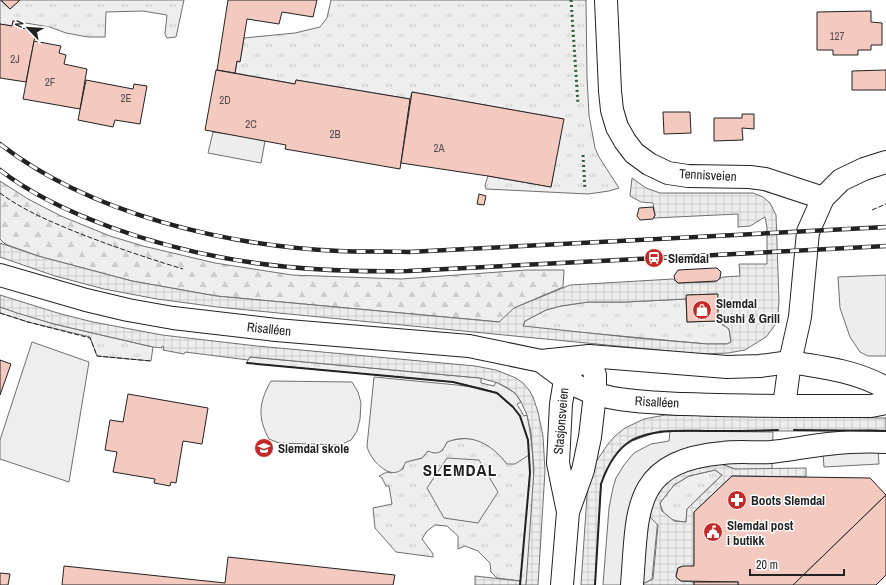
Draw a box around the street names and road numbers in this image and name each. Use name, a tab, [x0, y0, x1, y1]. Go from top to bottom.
street label: Tennisveien	[679, 165, 737, 185]
street label: Risalléen	[246, 318, 292, 340]
street label: Stasjonsveien	[550, 387, 572, 455]
street label: Risalléen	[634, 392, 680, 412]

